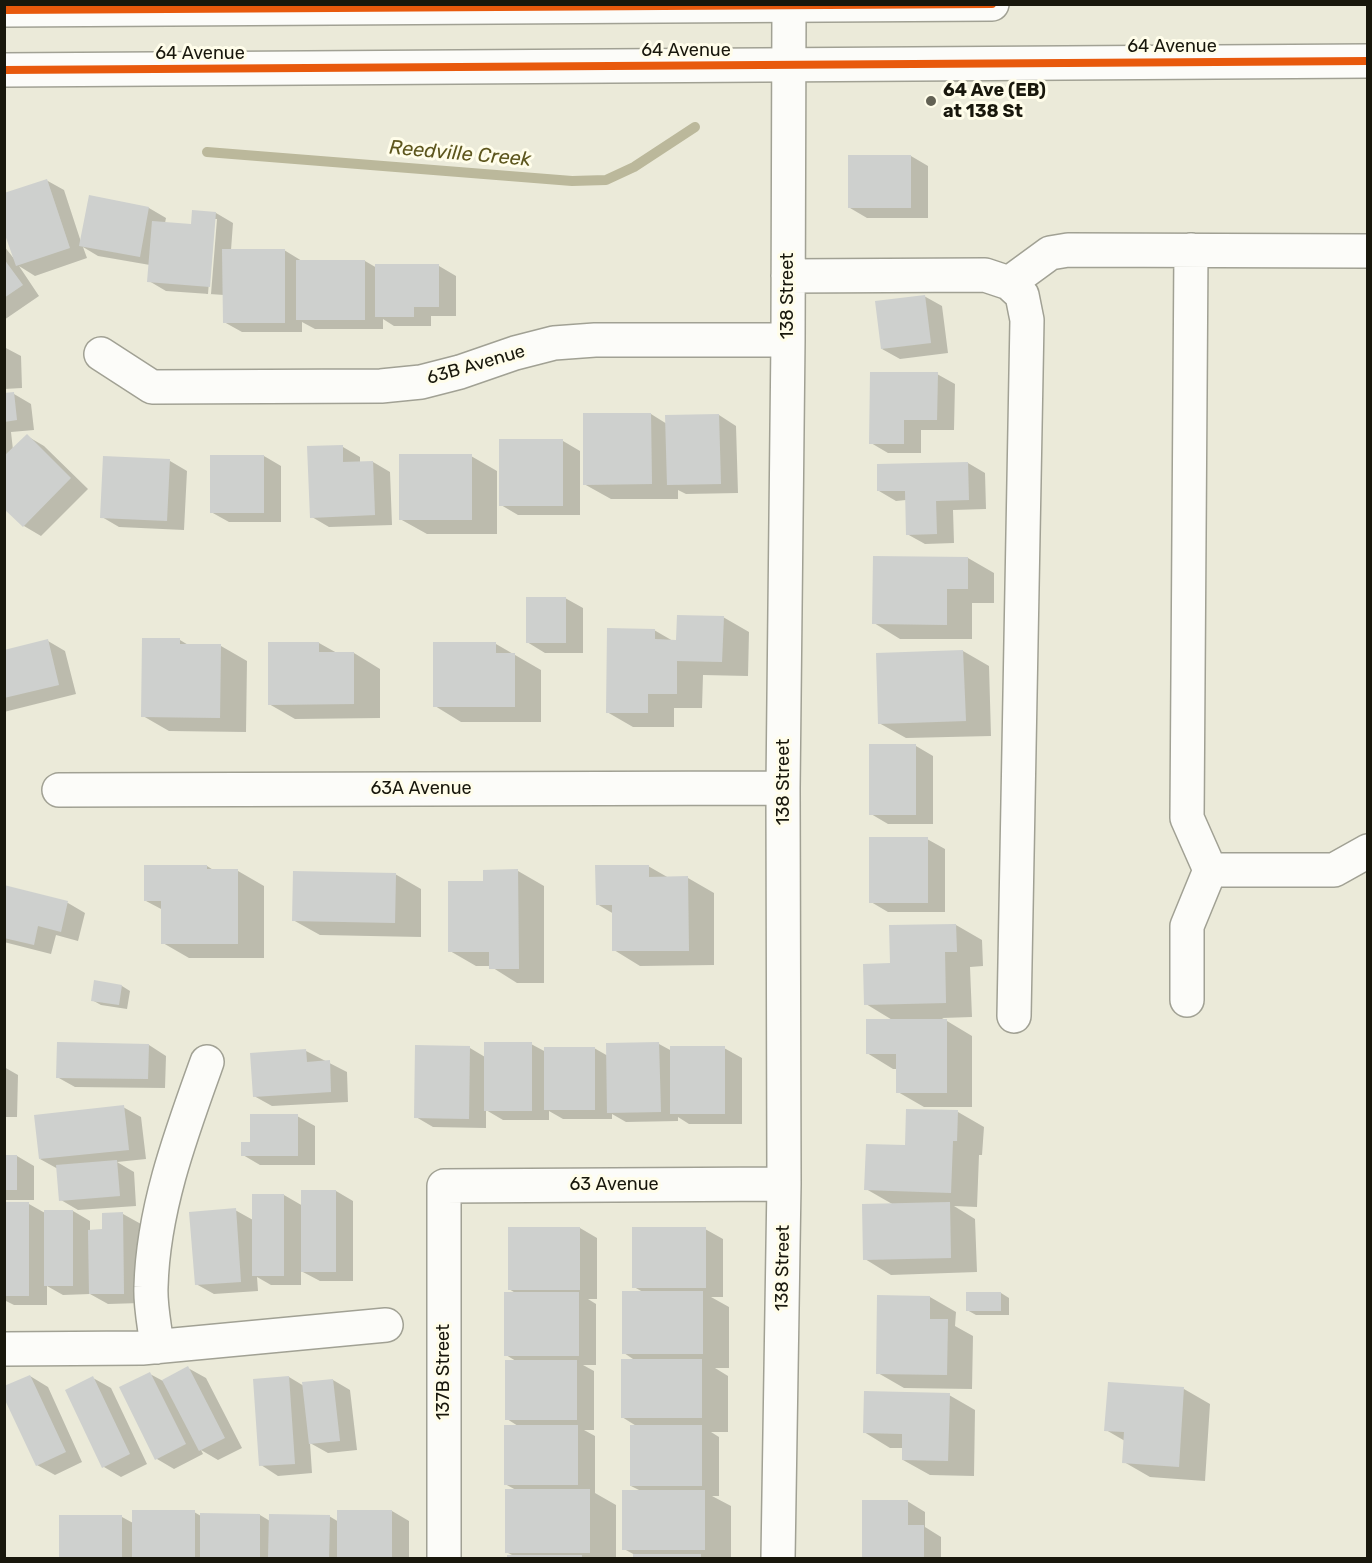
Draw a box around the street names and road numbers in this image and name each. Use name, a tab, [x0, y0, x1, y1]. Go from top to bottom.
street label: 64 Avenue	[1127, 36, 1217, 58]
street label: 64 Avenue	[641, 40, 731, 62]
street label: 64 Avenue	[155, 43, 245, 65]
street label: 138 Street	[777, 253, 799, 339]
street label: 63B Avenue	[424, 341, 528, 389]
street label: 138 Street	[773, 739, 795, 825]
street label: 63A Avenue	[370, 778, 472, 800]
street label: 63 Avenue	[569, 1174, 659, 1196]
street label: 138 Street	[771, 1225, 795, 1311]
street label: 137B Street	[433, 1324, 455, 1420]

